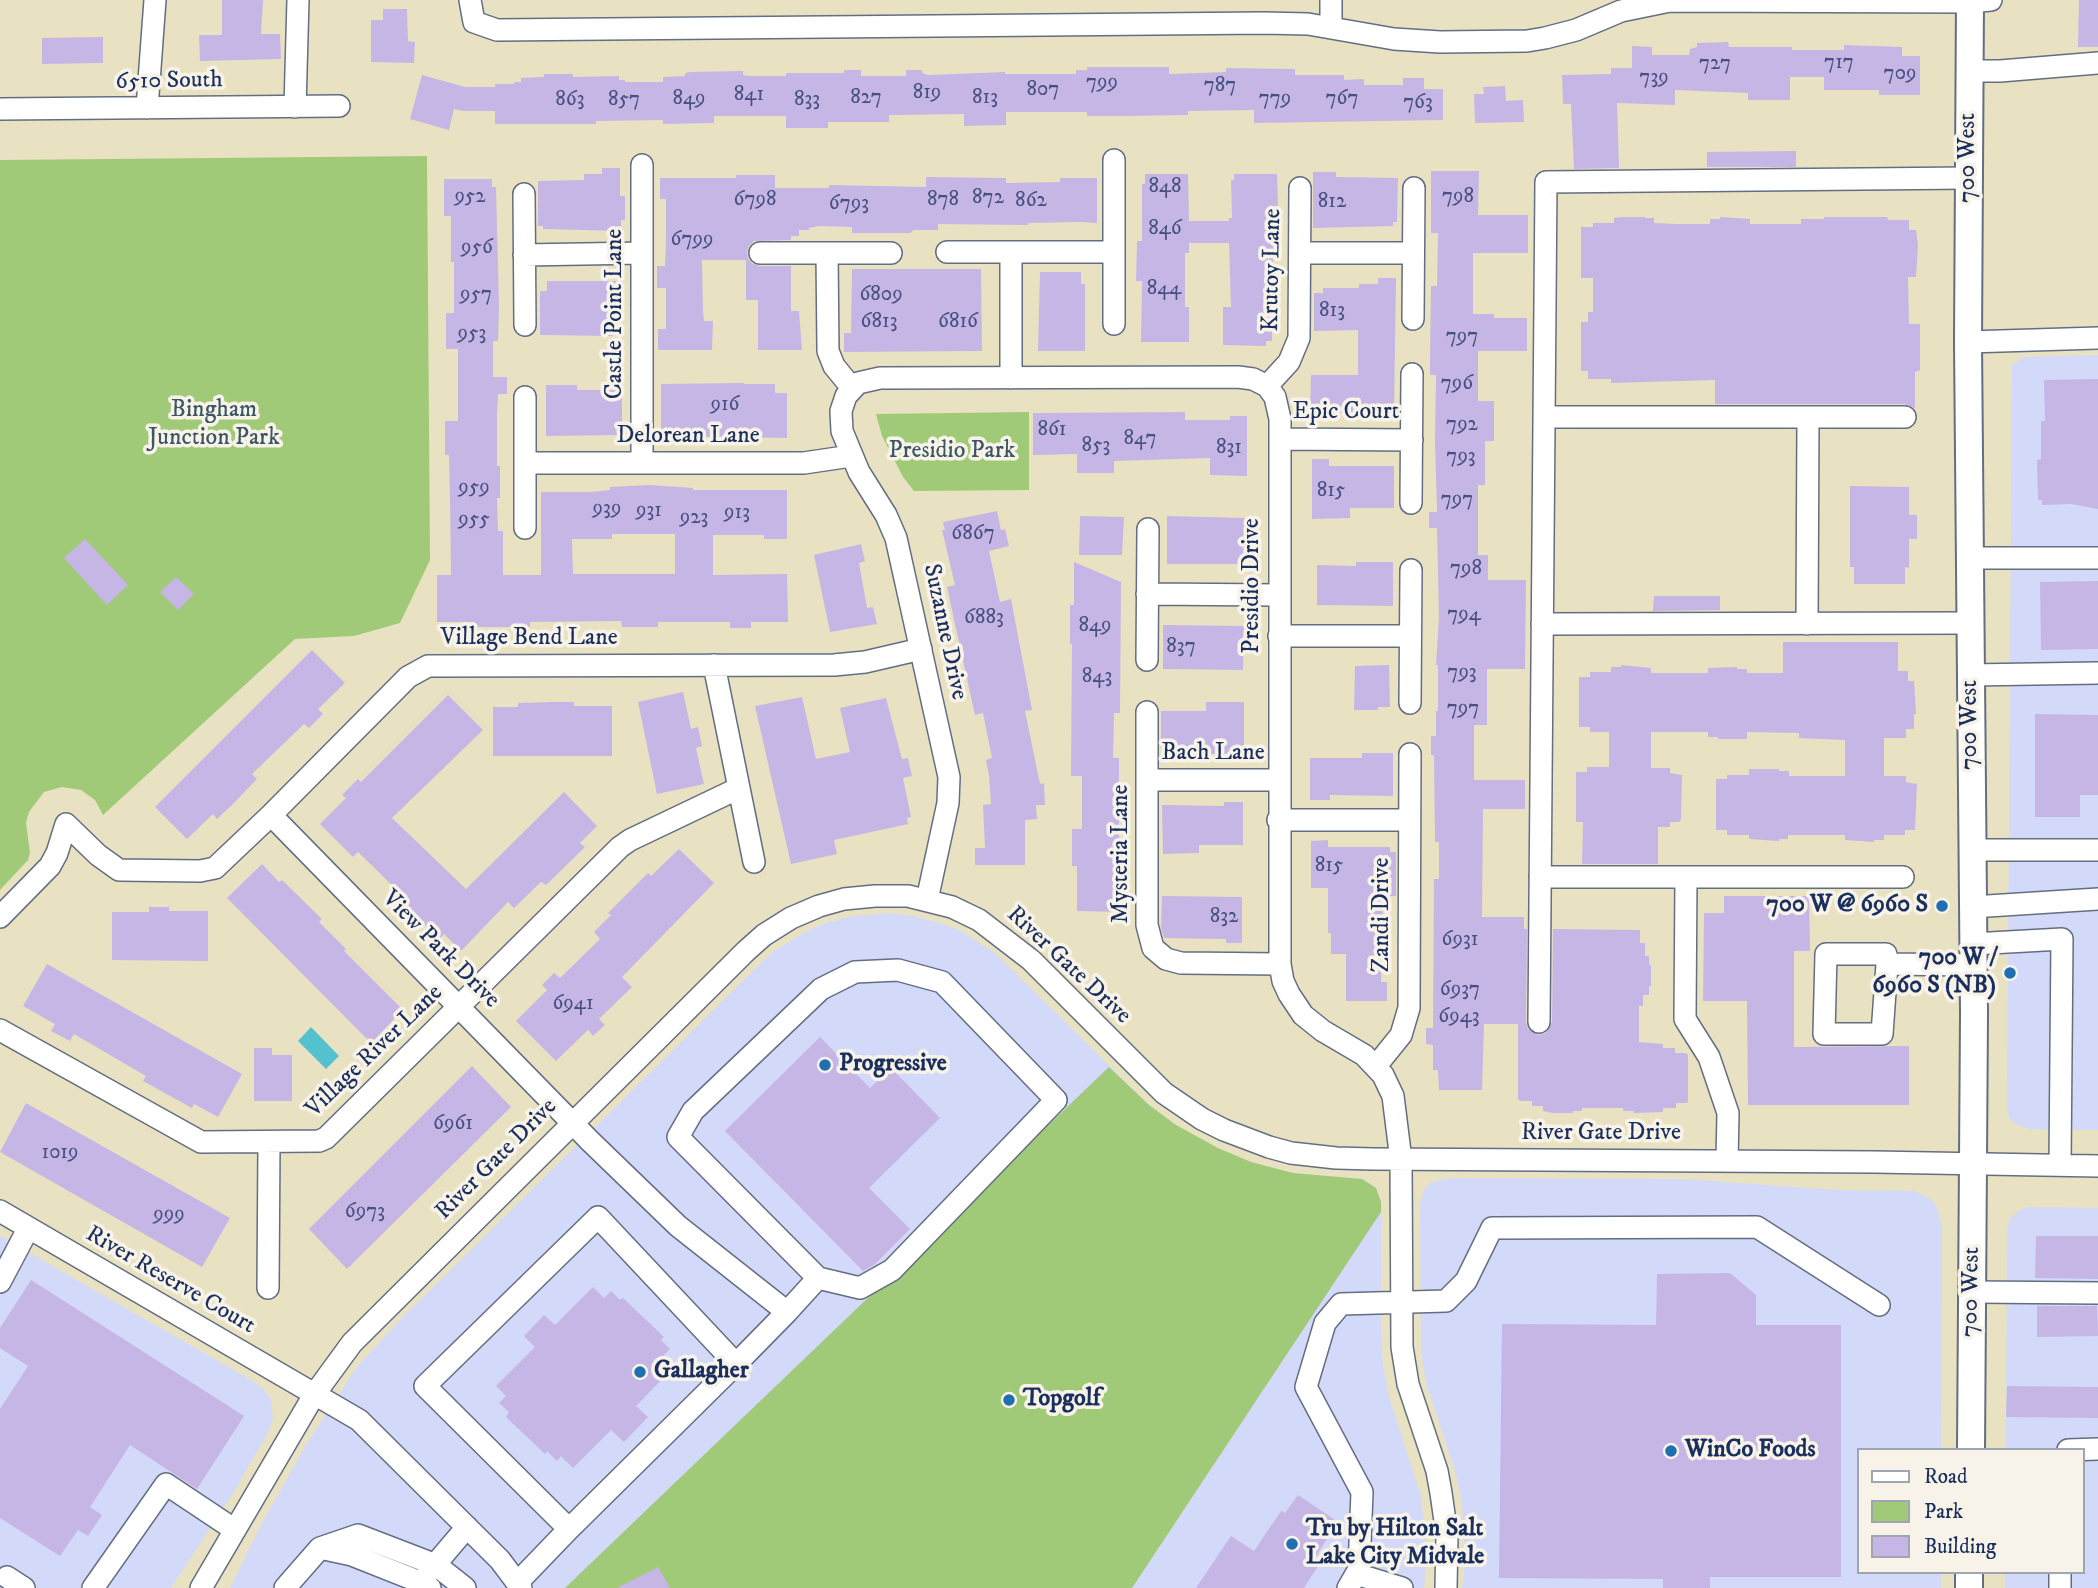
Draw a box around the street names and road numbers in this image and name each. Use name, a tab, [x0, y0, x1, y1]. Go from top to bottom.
street label: 6510 South	[115, 67, 223, 97]
street label: 700 West	[1955, 113, 1983, 203]
street label: Krutoy Lane	[1258, 208, 1288, 332]
street label: Castle Point Lane	[602, 229, 630, 399]
street label: Epic Court	[1293, 399, 1399, 427]
street label: Delorean Lane	[616, 423, 760, 451]
street label: Presidio Drive	[1239, 518, 1267, 654]
street label: Suzanne Drive	[916, 561, 972, 703]
street label: Village Bend Lane	[440, 625, 618, 653]
street label: 700 West	[1957, 680, 1985, 770]
street label: Bach Lane	[1161, 740, 1265, 768]
street label: Mysteria Lane	[1108, 785, 1136, 923]
street label: Zandi Drive	[1369, 858, 1397, 972]
street label: View Park Drive	[375, 885, 505, 1015]
street label: River Gate Drive	[1000, 901, 1136, 1031]
street label: Village River Lane	[301, 979, 449, 1125]
street label: River Gate Drive	[430, 1093, 564, 1227]
street label: River Gate Drive	[1521, 1120, 1681, 1148]
street label: River Reserve Court	[80, 1221, 260, 1341]
street label: 700 West	[1957, 1247, 1987, 1337]

